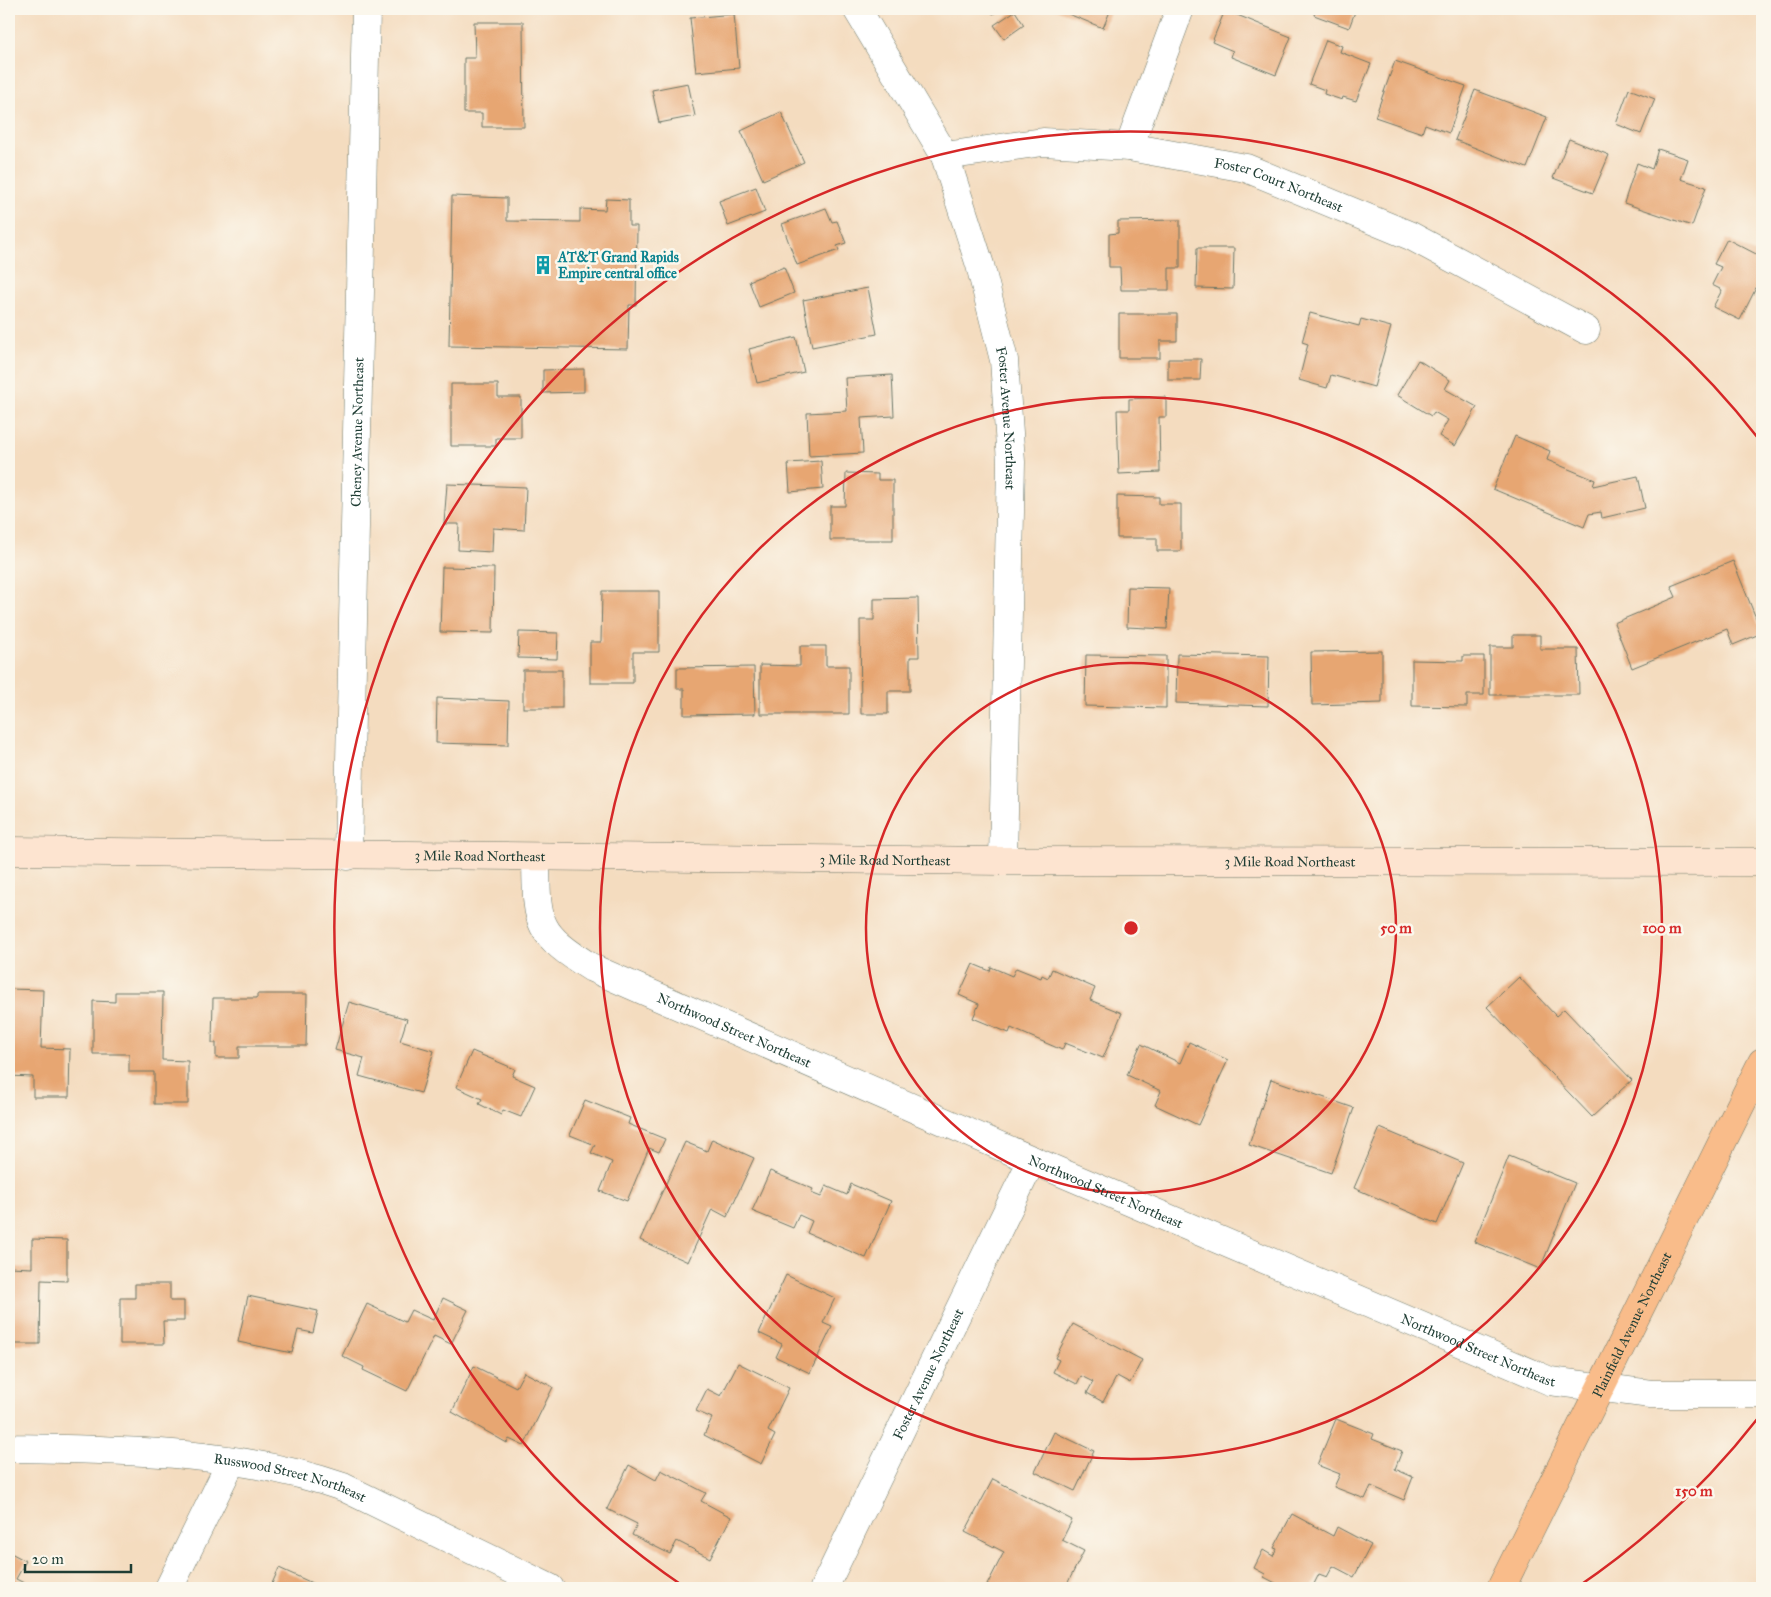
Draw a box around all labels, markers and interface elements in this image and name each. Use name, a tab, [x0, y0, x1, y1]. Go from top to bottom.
street label: Foster Court Northeast	[1213, 154, 1346, 216]
place label: AT&T Grand Rapids Empire central office	[557, 249, 679, 283]
building icon: AT&T Grand Rapids Empire central office	[532, 254, 554, 276]
street label: Foster Avenue Northeast	[992, 345, 1020, 490]
street label: Cheney Avenue Northeast	[347, 357, 367, 507]
street label: 3 Mile Road Northeast	[414, 847, 546, 865]
street label: 3 Mile Road Northeast	[819, 851, 951, 869]
street label: 3 Mile Road Northeast	[1224, 853, 1355, 870]
centre of rings	[1122, 919, 1140, 937]
text: 50 m	[1380, 919, 1412, 937]
text: 100 m	[1642, 919, 1682, 937]
street label: Northwood Street Northeast	[655, 989, 814, 1071]
street label: Northwood Street Northeast	[1026, 1151, 1186, 1232]
street label: Plainfield Avenue Northeast	[1588, 1249, 1675, 1400]
street label: Foster Avenue Northeast	[889, 1305, 967, 1442]
street label: Northwood Street Northeast	[1398, 1310, 1556, 1390]
street label: Russwood Street Northeast	[213, 1450, 369, 1506]
text: 150 m	[1675, 1482, 1713, 1500]
scale bar	[25, 1542, 131, 1574]
text: 20 m	[32, 1550, 64, 1568]

